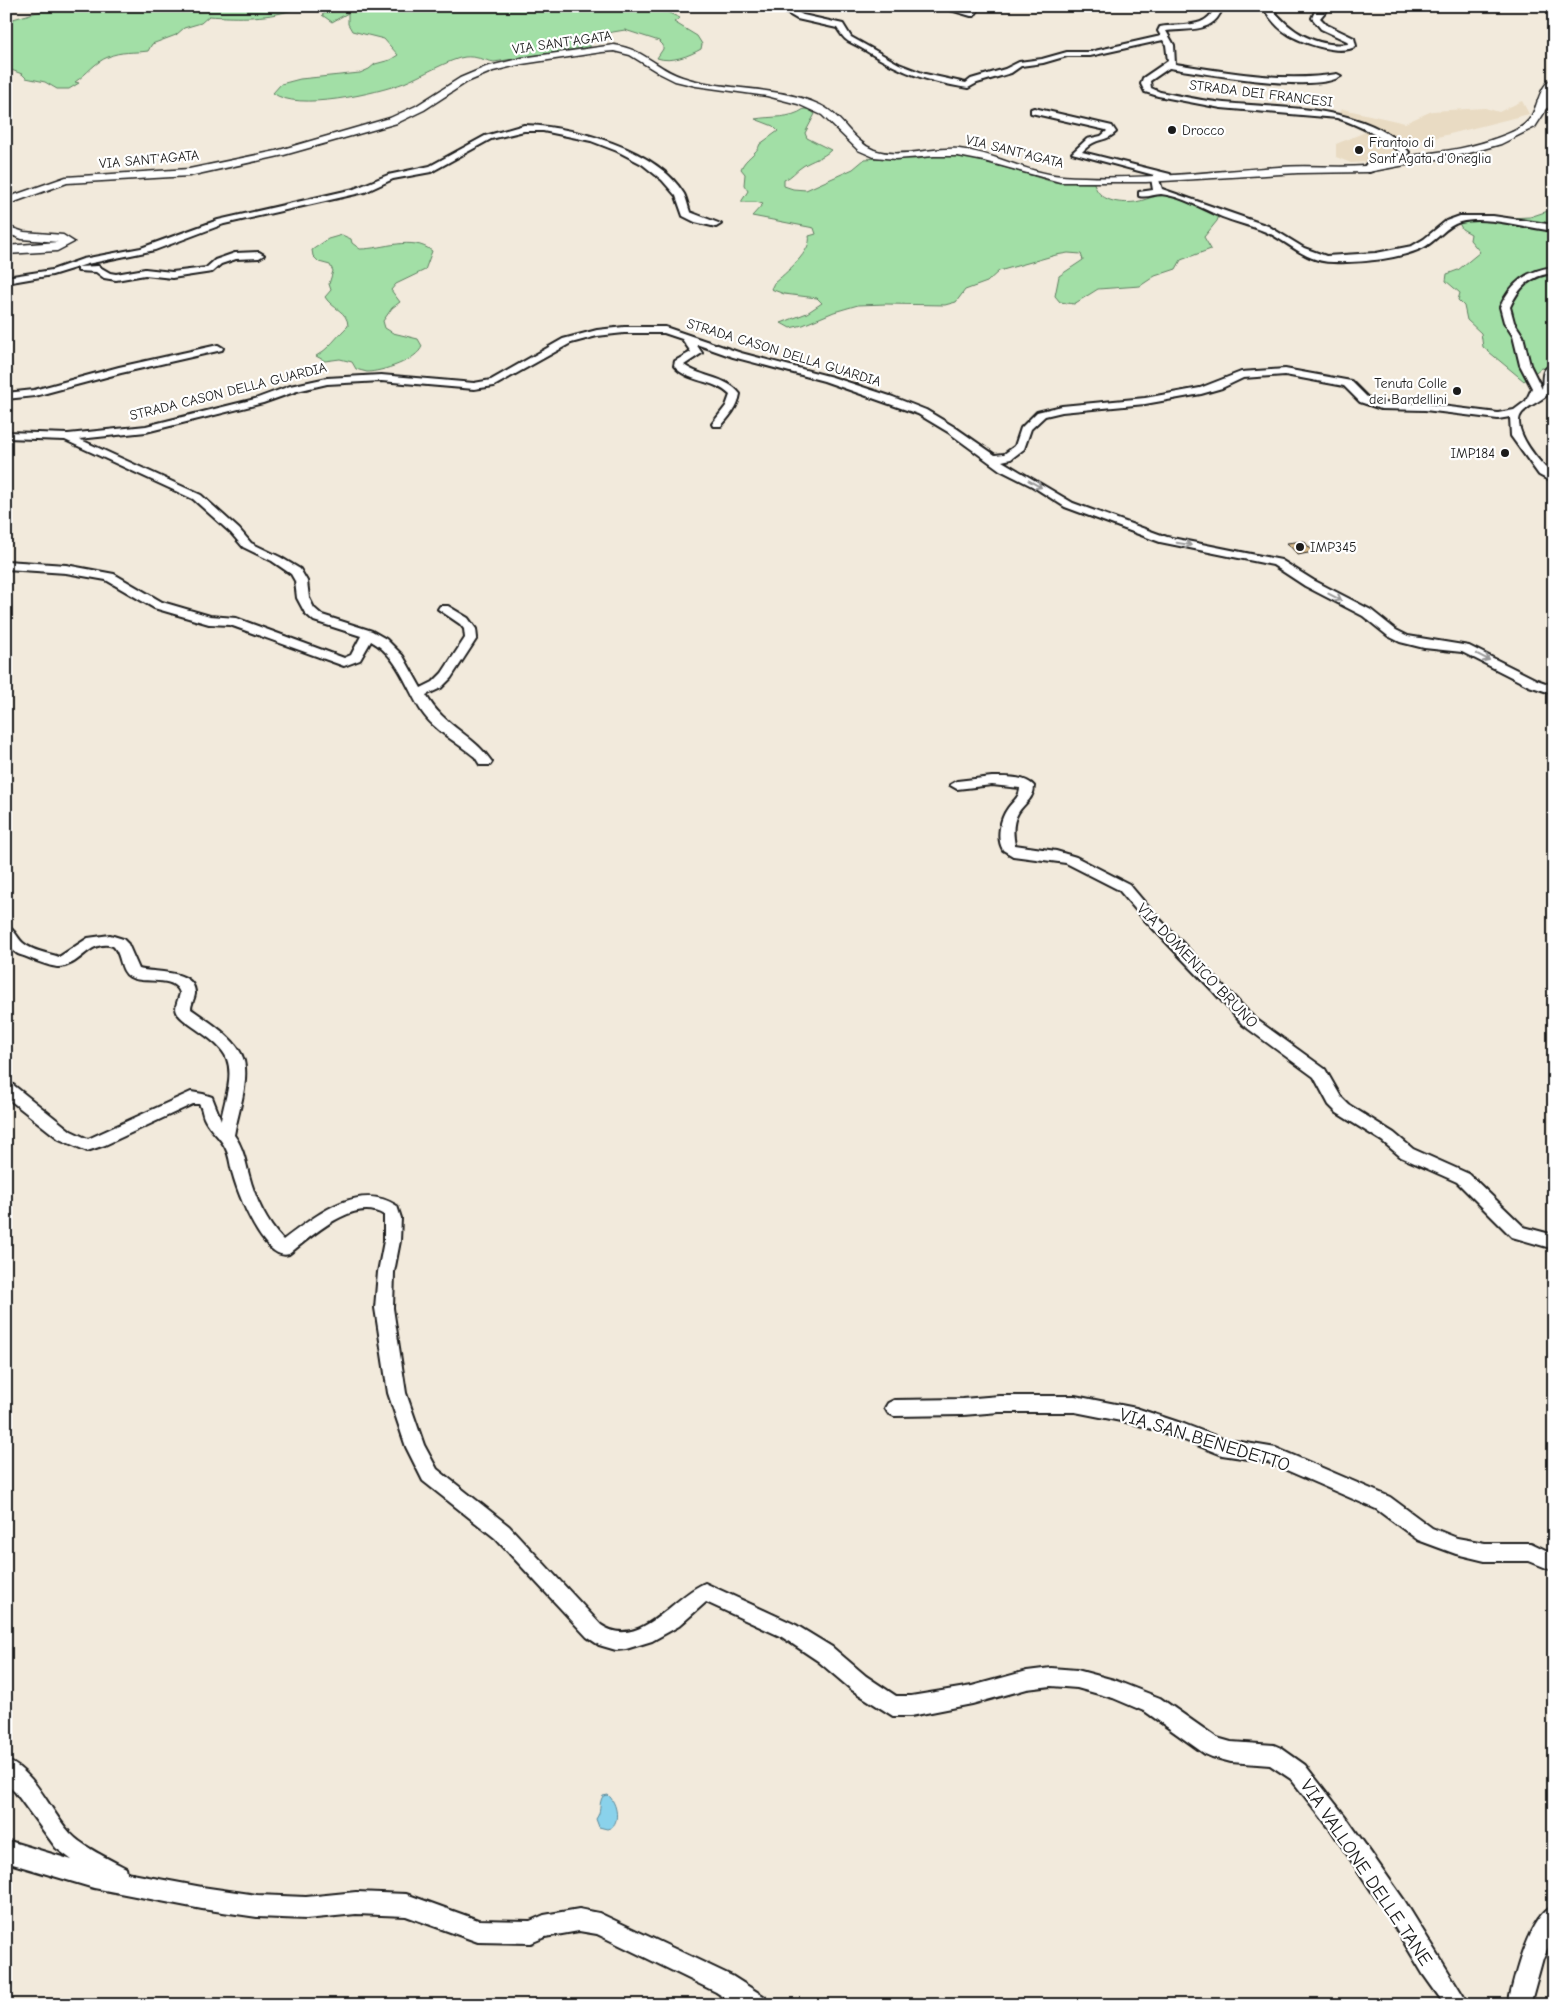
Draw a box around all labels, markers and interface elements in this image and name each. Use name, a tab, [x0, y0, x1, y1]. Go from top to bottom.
street label: VIA SANT'AGATA	[511, 27, 613, 58]
street label: STRADA DEI FRANCESI	[1188, 76, 1334, 111]
place label: Drocco	[1182, 122, 1224, 139]
marker: Drocco	[1166, 124, 1178, 136]
street label: VIA SANT'AGATA	[964, 131, 1066, 172]
place label: Frantoio di Sant'Agata d'Oneglia	[1369, 134, 1492, 167]
marker: Frantoio di Sant'Agata d'Oneglia	[1353, 144, 1365, 156]
street label: VIA SANT'AGATA	[98, 147, 200, 172]
street label: STRADA CASON DELLA GUARDIA	[685, 315, 883, 390]
street label: STRADA CASON DELLA GUARDIA	[128, 359, 328, 424]
place label: Tenuta Colle dei Bardellini	[1369, 375, 1447, 408]
marker: Tenuta Colle dei Bardellini	[1451, 385, 1463, 397]
place label: IMP184	[1450, 445, 1495, 462]
marker: IMP184	[1499, 447, 1511, 459]
one-way arrow	[1027, 479, 1041, 489]
one-way arrow	[1176, 539, 1192, 549]
place label: IMP345	[1310, 539, 1357, 556]
marker: IMP345	[1294, 541, 1306, 553]
one-way arrow	[1327, 593, 1342, 602]
one-way arrow	[1475, 653, 1490, 662]
street label: VIA DOMENICO BRUNO	[1133, 900, 1261, 1032]
street label: VIA SAN BENEDETTO	[1117, 1404, 1293, 1476]
street label: VIA VALLONE DELLE TANE	[1296, 1775, 1437, 1970]

